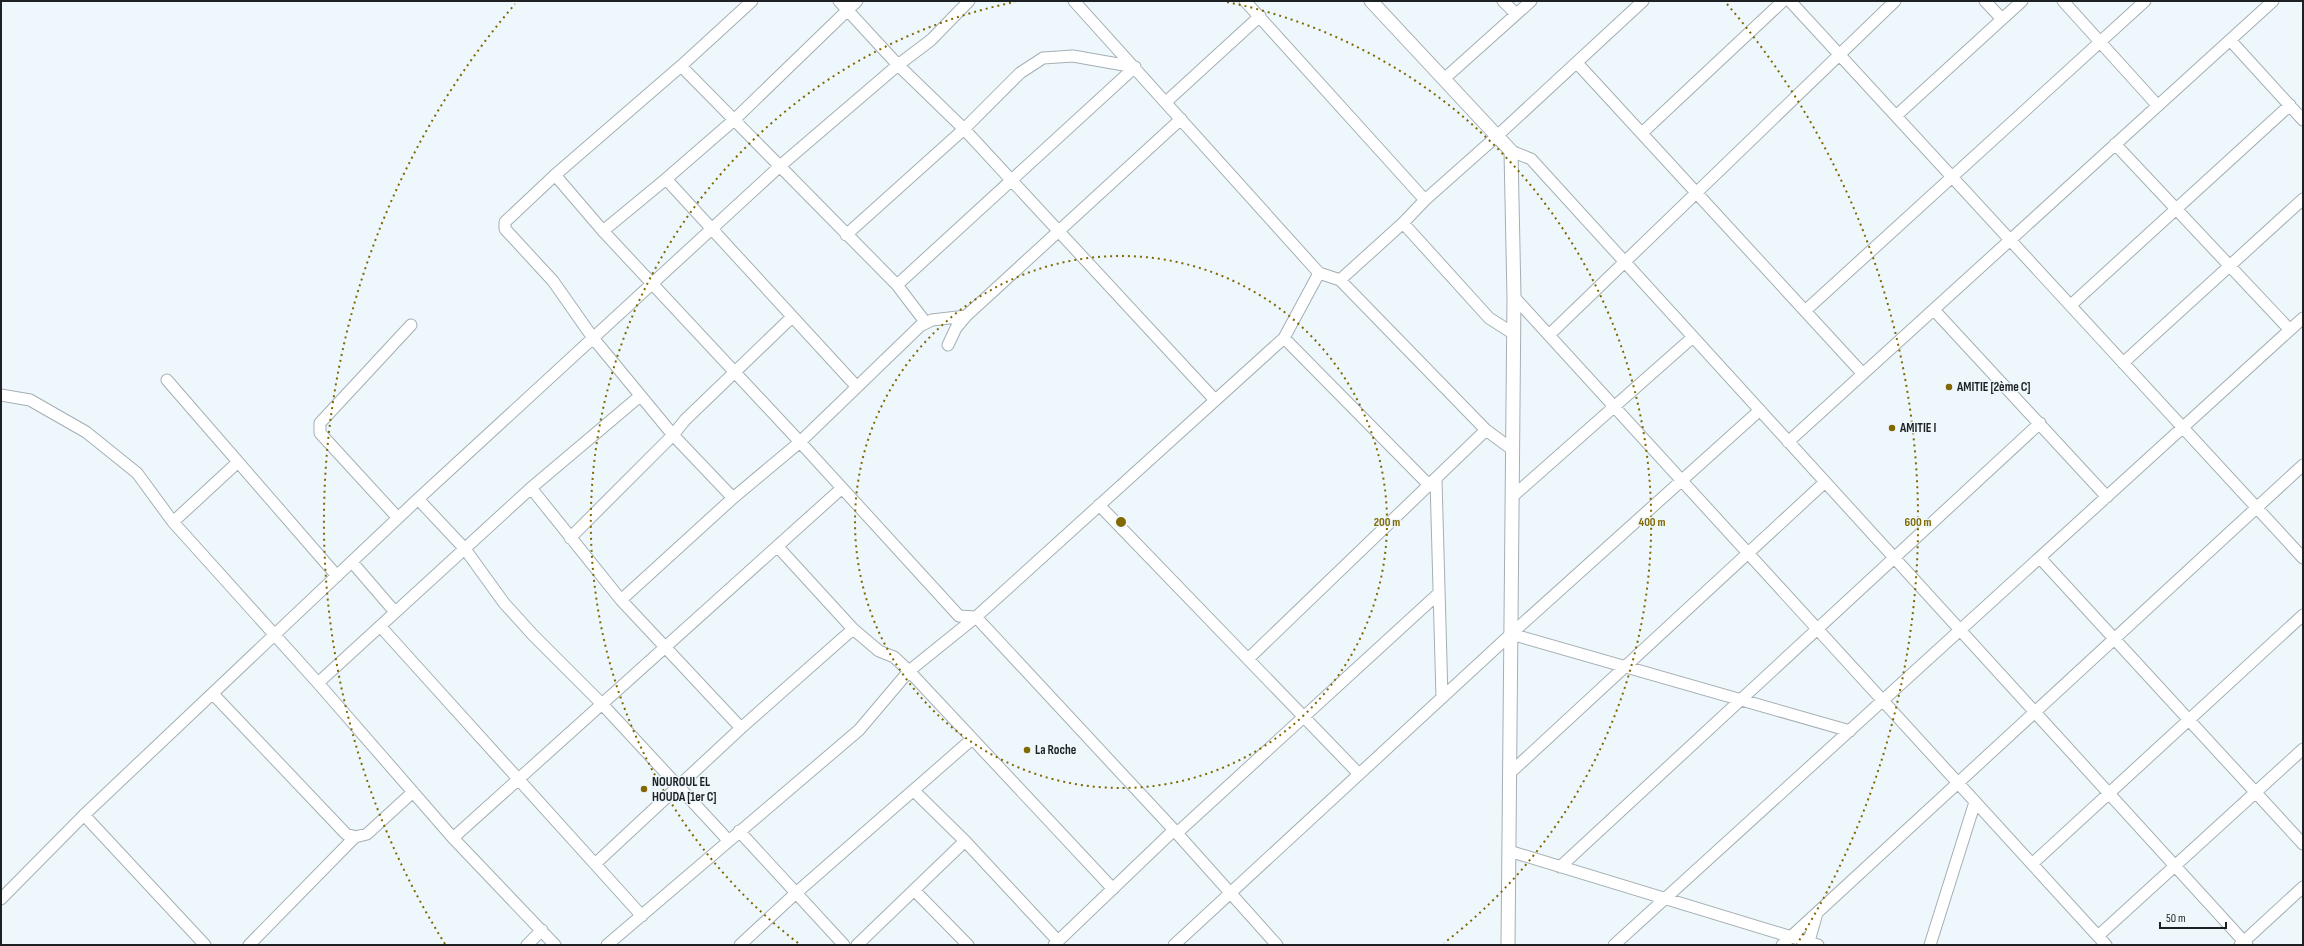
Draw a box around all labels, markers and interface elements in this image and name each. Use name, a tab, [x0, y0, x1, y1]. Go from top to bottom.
place label: AMITIE [2ème C]	[1956, 379, 2031, 395]
marker: AMITIE [2ème C]	[1944, 382, 1954, 392]
place label: AMITIE I	[1899, 420, 1937, 436]
marker: AMITIE I	[1887, 423, 1897, 433]
centre of rings	[1114, 515, 1128, 529]
text: 200 m	[1374, 515, 1400, 530]
text: 400 m	[1639, 515, 1665, 530]
text: 600 m	[1905, 515, 1931, 530]
place label: La Roche	[1035, 742, 1077, 758]
marker: La Roche	[1022, 745, 1032, 755]
place label: NOUROUL EL HOUDA [1er C]	[652, 774, 716, 805]
marker: NOUROUL EL HOUDA [1er C]	[639, 784, 649, 794]
scale bar	[2160, 904, 2226, 930]
text: 50 m	[2166, 911, 2186, 926]

